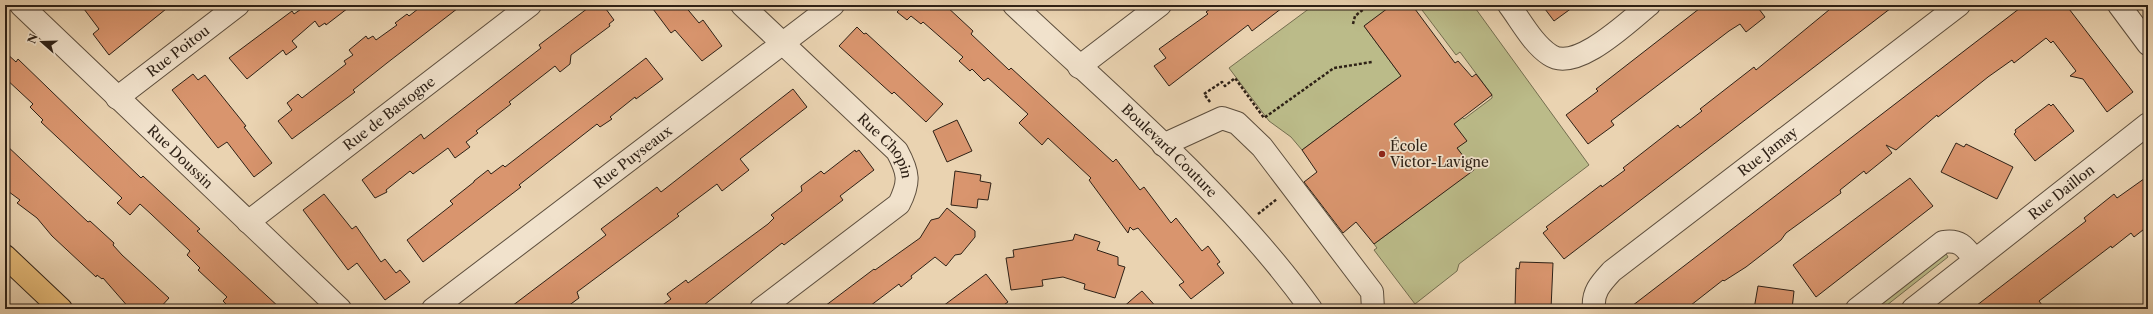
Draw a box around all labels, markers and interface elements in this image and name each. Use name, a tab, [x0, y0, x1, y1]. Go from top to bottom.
street label: Rue Poitou	[143, 21, 213, 81]
north arrow	[22, 22, 62, 62]
text: N	[24, 31, 41, 45]
street label: Rue de Bastogne	[339, 72, 439, 155]
street label: Boulevard Couture	[1118, 100, 1221, 201]
street label: Rue Chopin	[854, 109, 916, 180]
street label: Rue Doussin	[144, 121, 217, 193]
street label: Rue Puyseaux	[590, 121, 676, 193]
street label: Rue Jamay	[1734, 123, 1801, 180]
place label: École Victor-Lavigne	[1389, 137, 1489, 171]
marker: École Victor-Lavigne	[1377, 149, 1387, 159]
street label: Rue Daillon	[2025, 160, 2098, 224]

